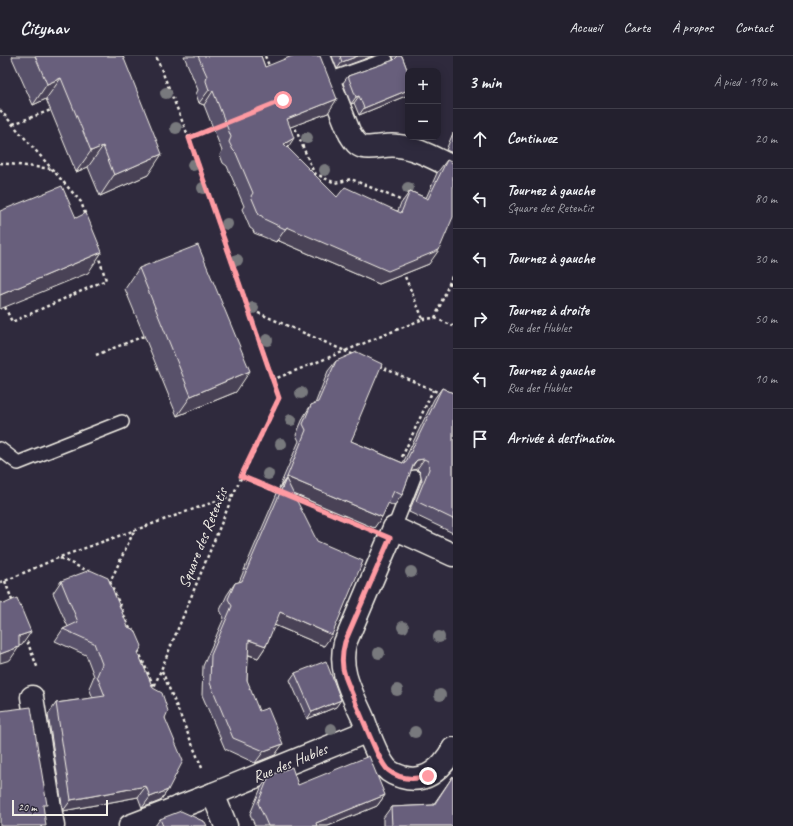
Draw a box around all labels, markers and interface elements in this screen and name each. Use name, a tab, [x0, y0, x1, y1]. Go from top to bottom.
text: Citynav	[20, 16, 68, 40]
text: Accueil	[570, 19, 601, 36]
text: Carte	[623, 19, 650, 36]
text: À propos	[672, 19, 713, 36]
text: Contact	[735, 19, 773, 36]
map controls	[405, 68, 441, 140]
button: +	[405, 68, 441, 104]
text: 3 min	[469, 72, 502, 93]
text: À pied · 190 m	[714, 74, 777, 90]
route start	[274, 91, 292, 109]
button: −	[405, 104, 441, 140]
icon: ahead	[469, 128, 491, 150]
text: Continuez	[507, 129, 557, 148]
text: 20 m	[755, 131, 777, 147]
text: Tournez à gauche	[507, 181, 594, 200]
icon: left	[469, 188, 491, 210]
text: 80 m	[755, 191, 777, 207]
text: Square des Retentis	[507, 200, 594, 216]
icon: left	[469, 248, 491, 270]
text: Tournez à gauche	[507, 249, 594, 268]
text: 30 m	[755, 251, 777, 267]
text: Tournez à droite	[507, 301, 589, 320]
icon: right	[469, 308, 491, 330]
text: 50 m	[755, 311, 777, 327]
text: Rue des Hubles	[507, 320, 571, 336]
text: Tournez à gauche	[507, 361, 594, 380]
icon: left	[469, 368, 491, 390]
text: 10 m	[755, 371, 777, 387]
text: Rue des Hubles	[507, 380, 571, 396]
icon: arrive	[469, 428, 491, 450]
text: Arrivée à destination	[507, 429, 615, 448]
street label: Square des Retentis	[174, 483, 233, 591]
street label: Rue des Hubles	[250, 738, 332, 787]
route end	[419, 767, 437, 785]
scale bar	[12, 798, 108, 817]
text: 20 m	[18, 800, 37, 814]

